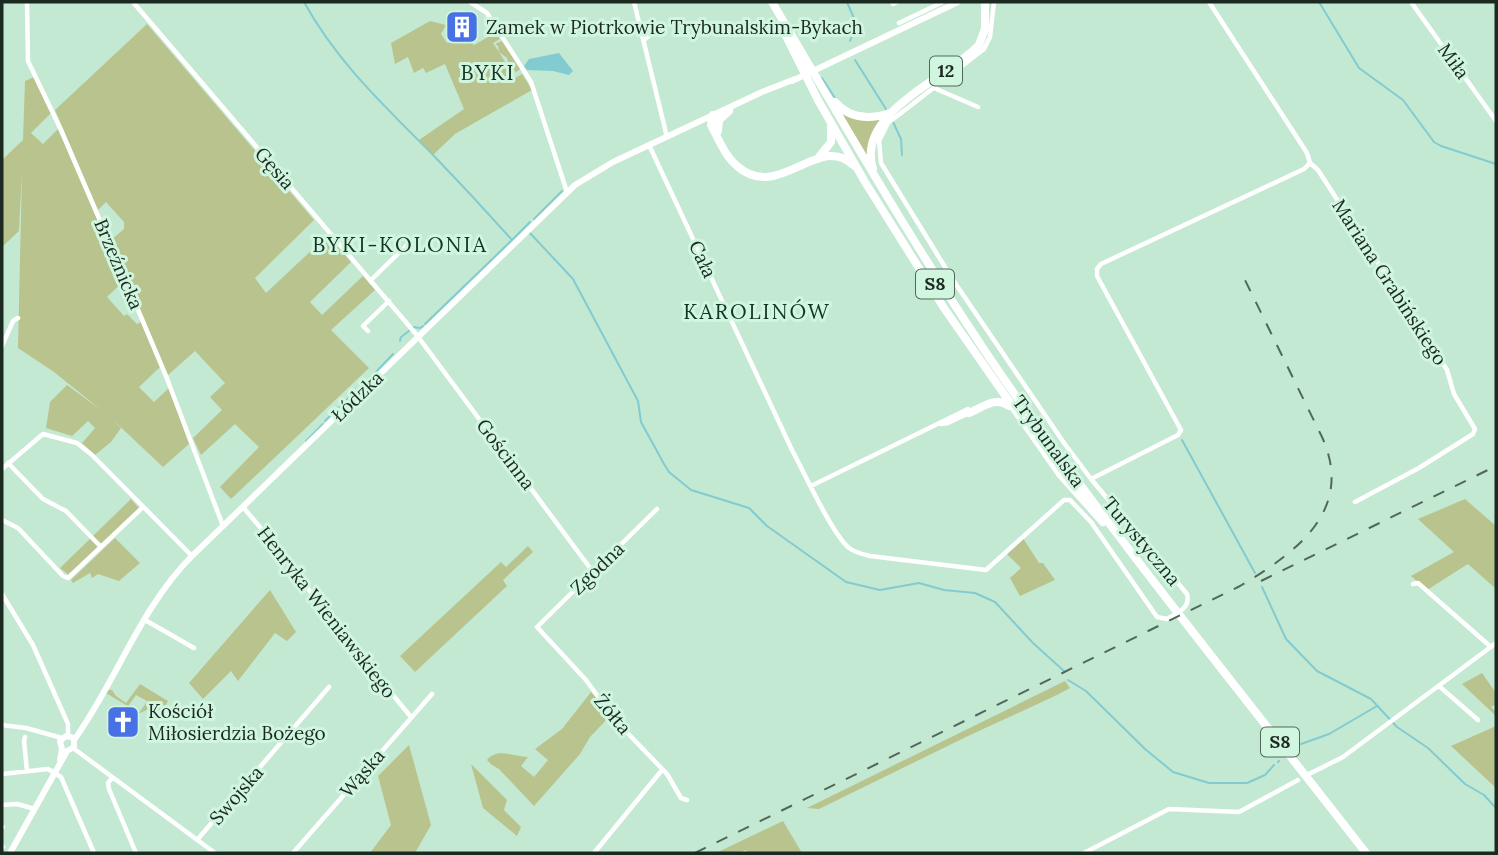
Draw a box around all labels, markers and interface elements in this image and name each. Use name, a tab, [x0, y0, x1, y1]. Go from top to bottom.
building icon: Zamek w Piotrkowie Trybunalskim-Bykach	[443, 8, 481, 46]
place label: Zamek w Piotrkowie Trybunalskim-Bykach	[486, 15, 863, 39]
street label: Miła	[1433, 38, 1475, 84]
road number: 12	[930, 56, 962, 86]
district label: BYKI	[460, 59, 516, 86]
street label: Gęsia	[250, 142, 300, 194]
street label: Mariana Grabińskiego	[1327, 194, 1453, 370]
street label: Brzeźnicka	[89, 215, 149, 313]
district label: BYKI-KOLONIA	[312, 231, 488, 258]
street label: Cała	[684, 236, 722, 282]
road number: S8	[916, 270, 954, 298]
district label: KAROLINÓW	[683, 298, 831, 325]
street label: Łódzka	[326, 365, 388, 427]
street label: Trybunalska	[1008, 390, 1091, 492]
street label: Gościnna	[472, 414, 541, 494]
street label: Turystyczna	[1098, 492, 1186, 591]
street label: Henryka Wieniawskiego	[252, 521, 402, 703]
street label: Zgodna	[565, 536, 629, 599]
street label: Żółta	[589, 689, 637, 739]
place label: Kościół Miłosierdzia Bożego	[148, 699, 326, 745]
church icon: Kościół Miłosierdzia Bożego	[104, 703, 142, 741]
road number: S8	[1261, 728, 1299, 756]
street label: Wąska	[334, 744, 390, 802]
street label: Swojska	[204, 760, 268, 829]

